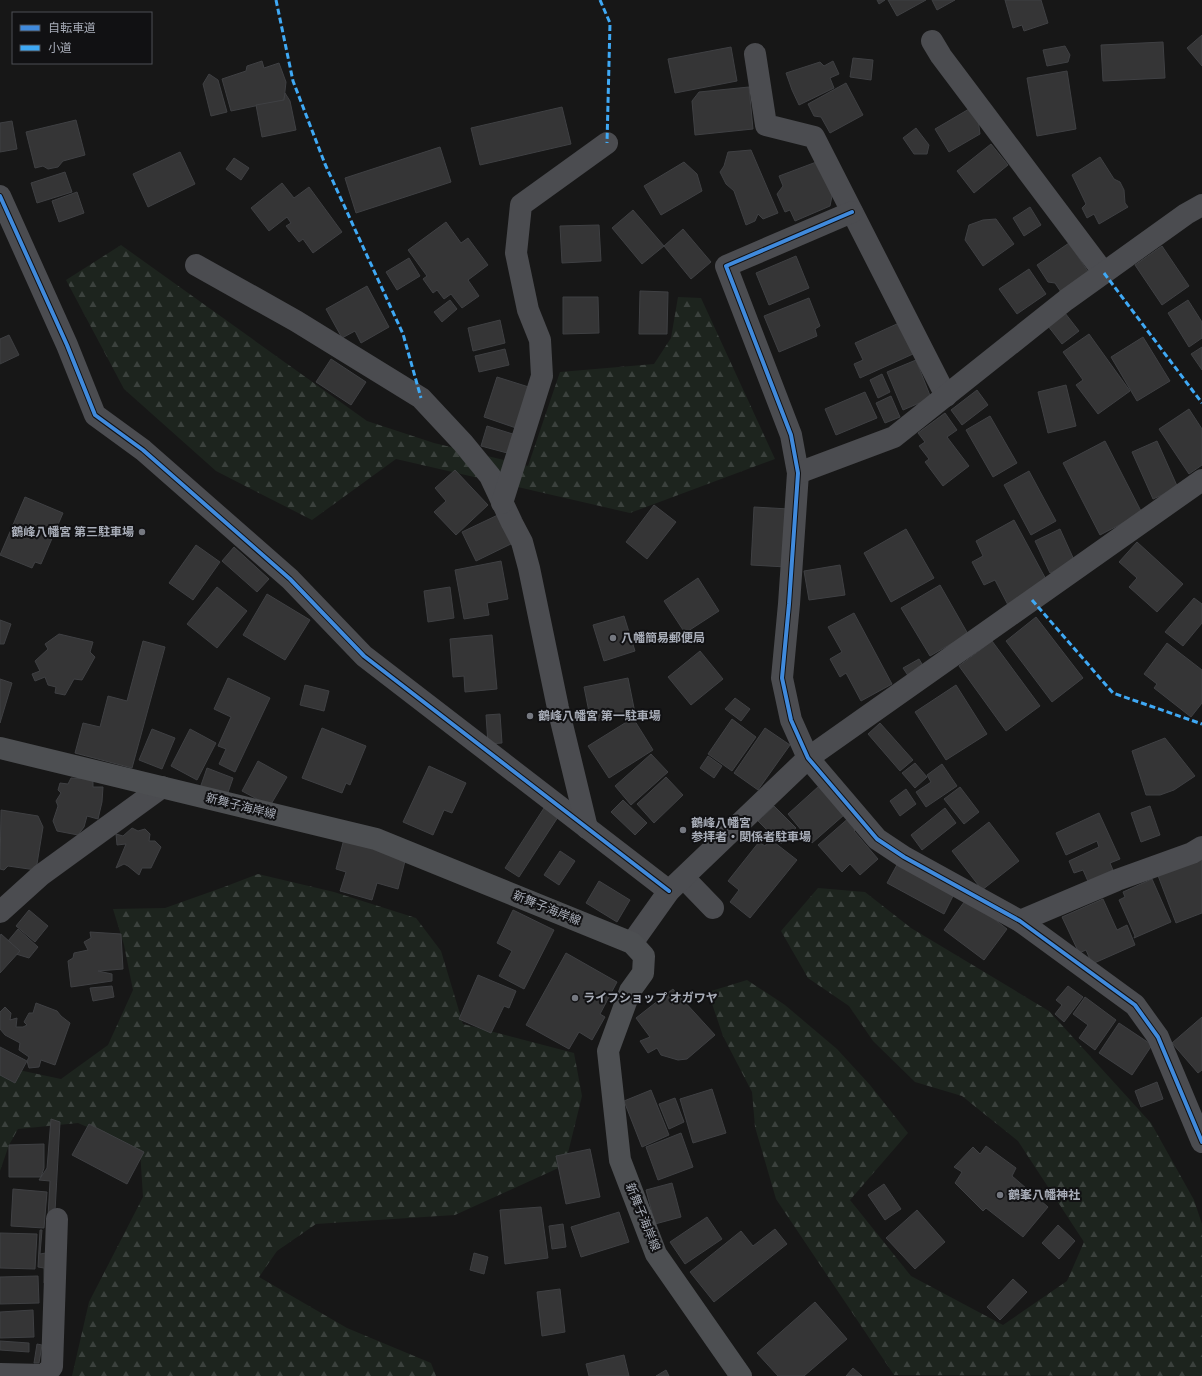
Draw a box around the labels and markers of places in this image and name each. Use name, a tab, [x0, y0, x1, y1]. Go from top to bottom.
place label: 鶴峰八幡宮 第三駐車場	[11, 525, 134, 539]
marker: 鶴峰八幡宮 第三駐車場	[137, 527, 147, 537]
place label: 八幡簡易郵便局	[621, 631, 705, 645]
marker: 八幡簡易郵便局	[608, 633, 618, 643]
place label: 鶴峰八幡宮 第一駐車場	[538, 709, 661, 723]
marker: 鶴峰八幡宮 第一駐車場	[525, 711, 535, 721]
place label: 鶴峰八幡宮 参拝者・関係者駐車場	[691, 816, 811, 844]
marker: 鶴峰八幡宮 参拝者・関係者駐車場	[678, 825, 688, 835]
place label: ライフショップ オガワヤ	[583, 991, 718, 1005]
marker: ライフショップ オガワヤ	[570, 993, 580, 1003]
place label: 鶴峯八幡神社	[1008, 1188, 1080, 1202]
marker: 鶴峯八幡神社	[995, 1190, 1005, 1200]

